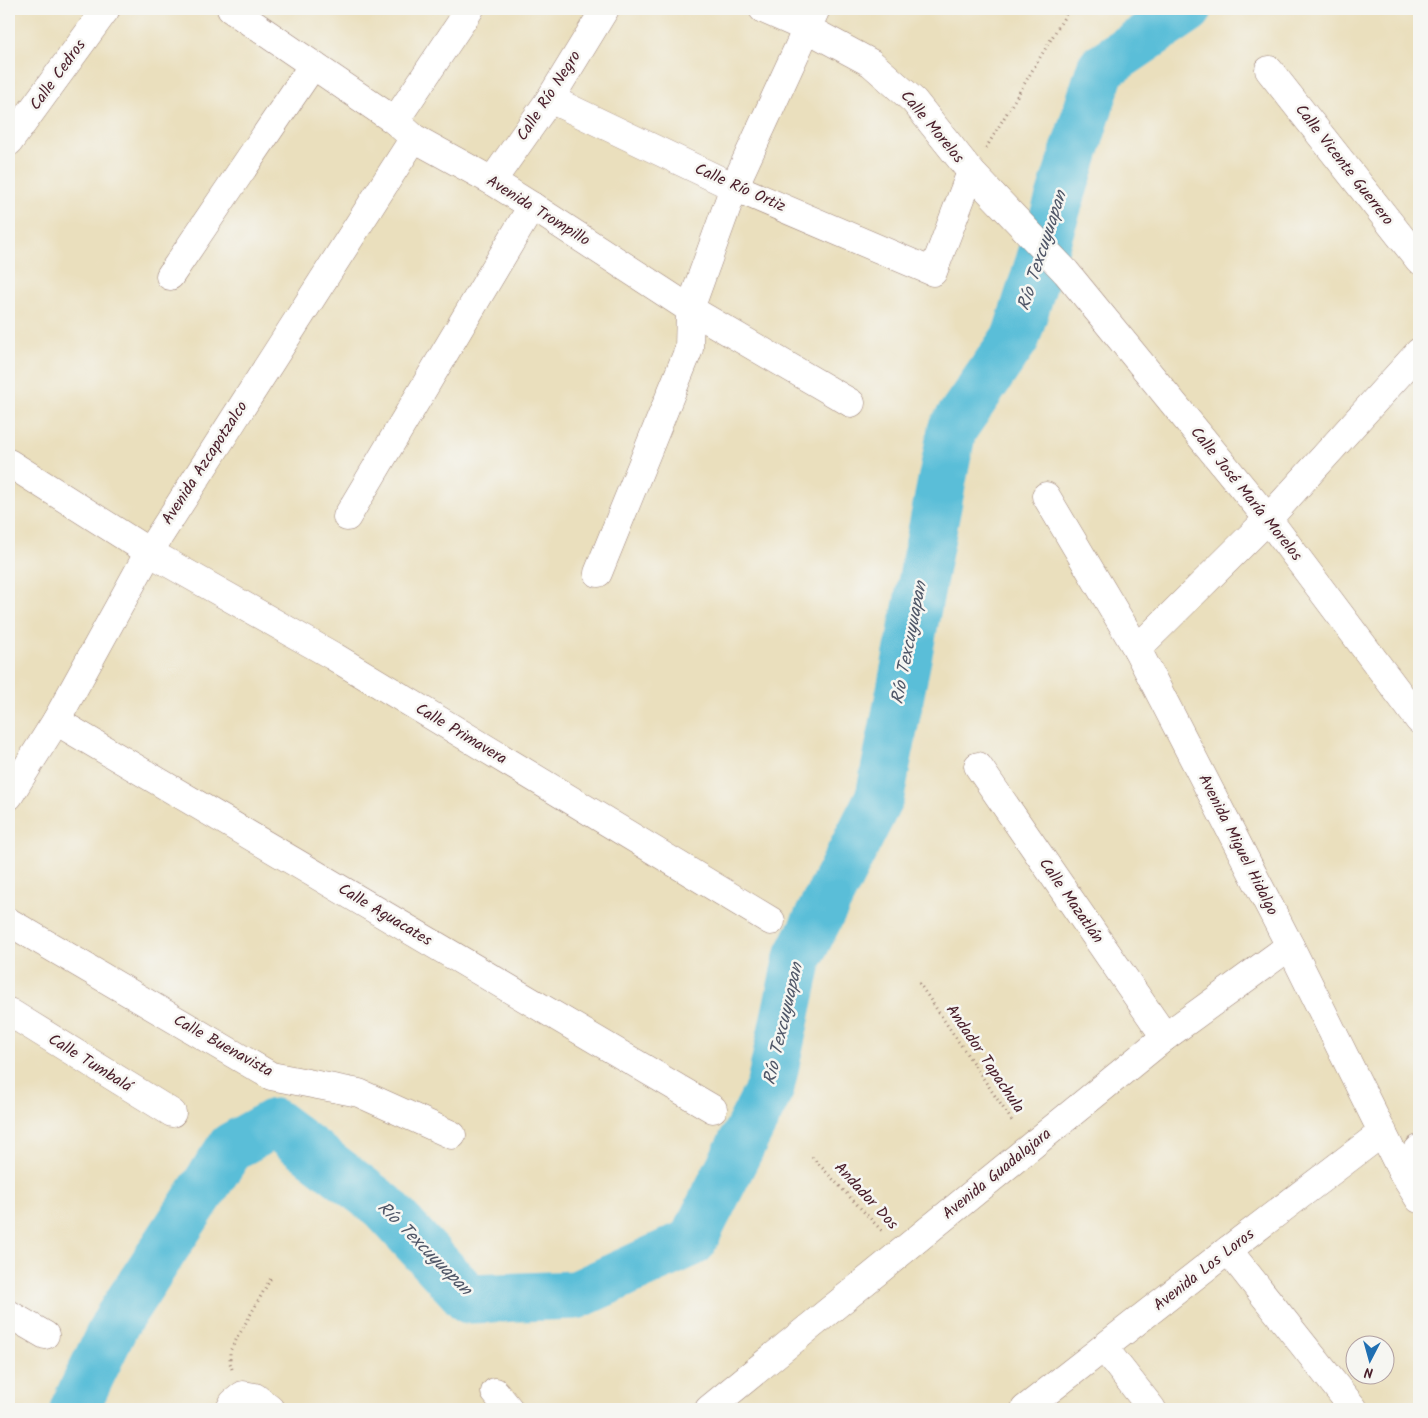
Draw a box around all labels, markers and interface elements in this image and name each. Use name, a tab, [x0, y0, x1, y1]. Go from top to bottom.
street label: Calle Cedros	[24, 34, 93, 116]
street label: Calle Río Negro	[510, 46, 588, 146]
street label: Calle Morelos	[894, 85, 970, 169]
street label: Calle Vicente Guerrero	[1288, 99, 1400, 231]
street label: Calle Río Ortiz	[690, 157, 790, 219]
street label: Avenida Trompillo	[481, 169, 595, 253]
water label: Río Texcuyuapan	[1010, 186, 1076, 315]
street label: Avenida Azcapotzalco	[156, 396, 254, 530]
street label: Calle José María Morelos	[1184, 421, 1308, 567]
water label: Río Texcuyuapan	[884, 578, 936, 707]
street label: Calle Primavera	[410, 697, 512, 771]
street label: Avenida Miguel Hidalgo	[1191, 770, 1285, 920]
street label: Calle Mazatlán	[1032, 853, 1110, 949]
street label: Calle Aguacates	[333, 877, 437, 953]
water label: Río Texcuyuapan	[756, 959, 812, 1088]
street label: Andador Tapachula	[939, 999, 1031, 1119]
street label: Calle Buenavista	[169, 1008, 277, 1084]
street label: Calle Tumbalá	[43, 1027, 138, 1100]
street label: Avenida Guadalajara	[937, 1122, 1057, 1226]
street label: Andador Dos	[828, 1156, 904, 1236]
water label: Río Texcuyuapan	[370, 1195, 479, 1304]
street label: Avenida Los Loros	[1148, 1222, 1260, 1318]
north arrow	[1346, 1336, 1396, 1386]
text: N	[1363, 1361, 1374, 1383]

